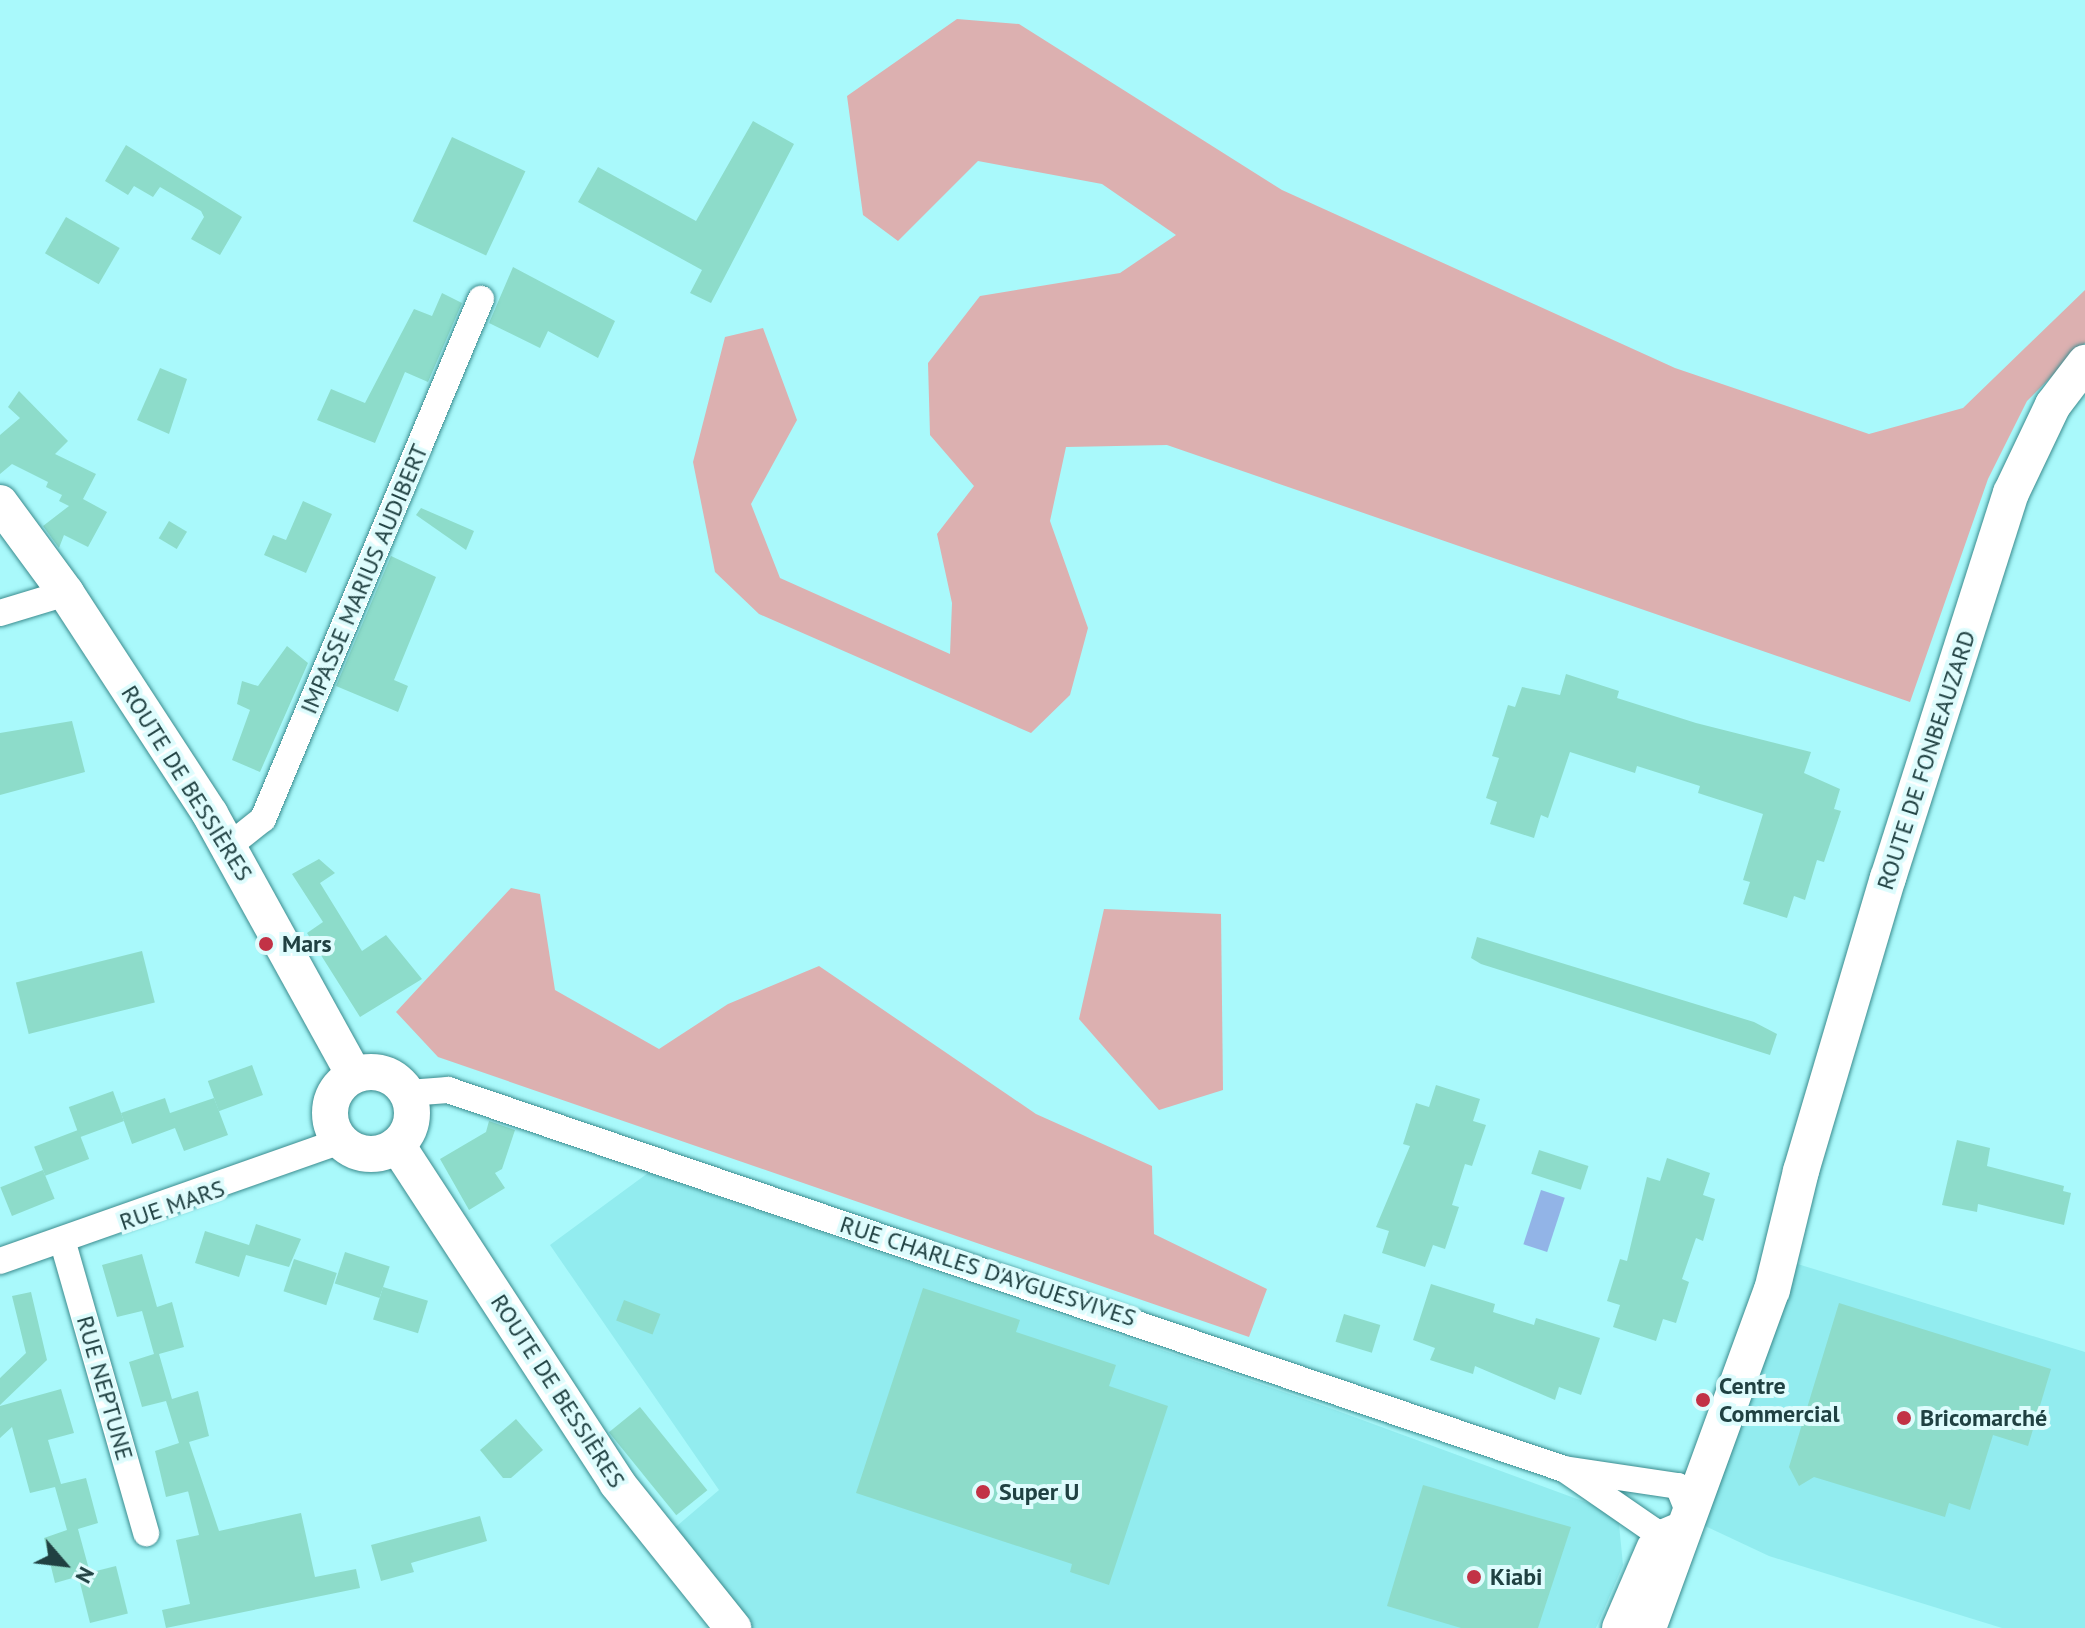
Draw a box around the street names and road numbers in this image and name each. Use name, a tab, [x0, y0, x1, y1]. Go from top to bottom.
street label: IMPASSE MARIUS AUDIBERT	[294, 439, 434, 719]
street label: ROUTE DE FONBEAUZARD	[1870, 627, 1982, 893]
street label: ROUTE DE BESSIÈRES	[115, 680, 259, 886]
street label: RUE MARS	[116, 1174, 228, 1236]
street label: RUE CHARLES D'AYGUESVIVES	[836, 1209, 1140, 1333]
street label: ROUTE DE BESSIÈRES	[485, 1289, 631, 1493]
street label: RUE NEPTUNE	[71, 1312, 139, 1464]

